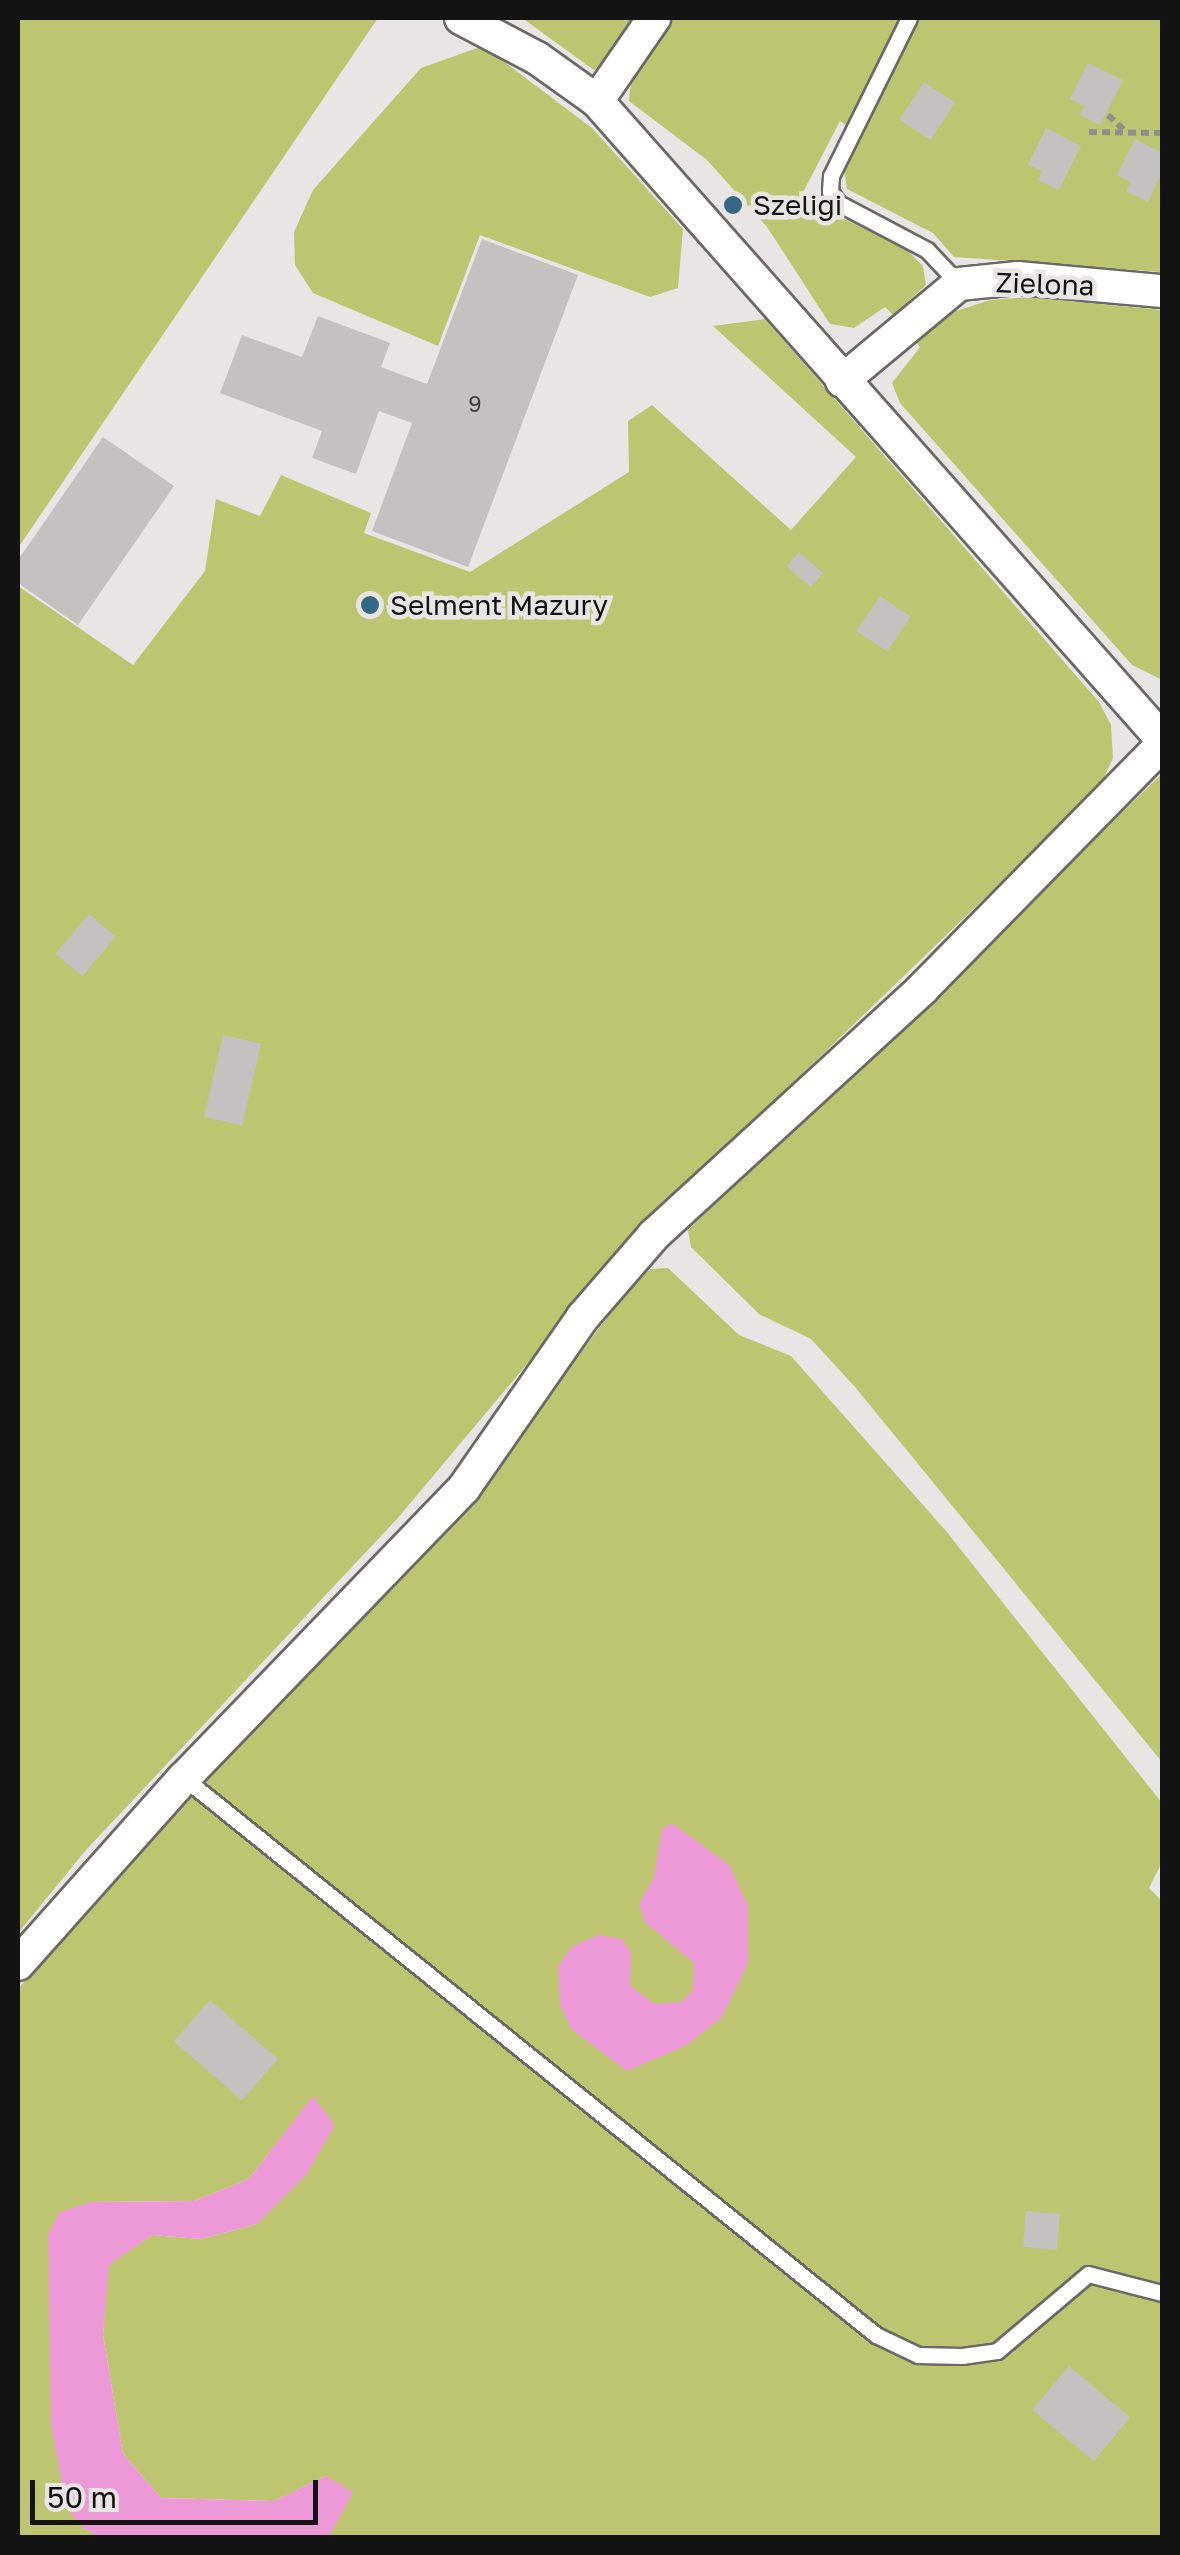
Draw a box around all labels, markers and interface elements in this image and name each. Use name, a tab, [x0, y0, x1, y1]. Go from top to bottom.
place label: Szeligi	[753, 188, 842, 222]
marker: Szeligi	[722, 194, 744, 216]
street label: Zielona	[995, 265, 1095, 303]
house number: 9	[468, 391, 482, 417]
place label: Selment Mazury	[390, 588, 608, 622]
marker: Selment Mazury	[359, 594, 381, 616]
scale bar	[35, 2460, 322, 2522]
text: 50 m	[47, 2479, 117, 2515]

